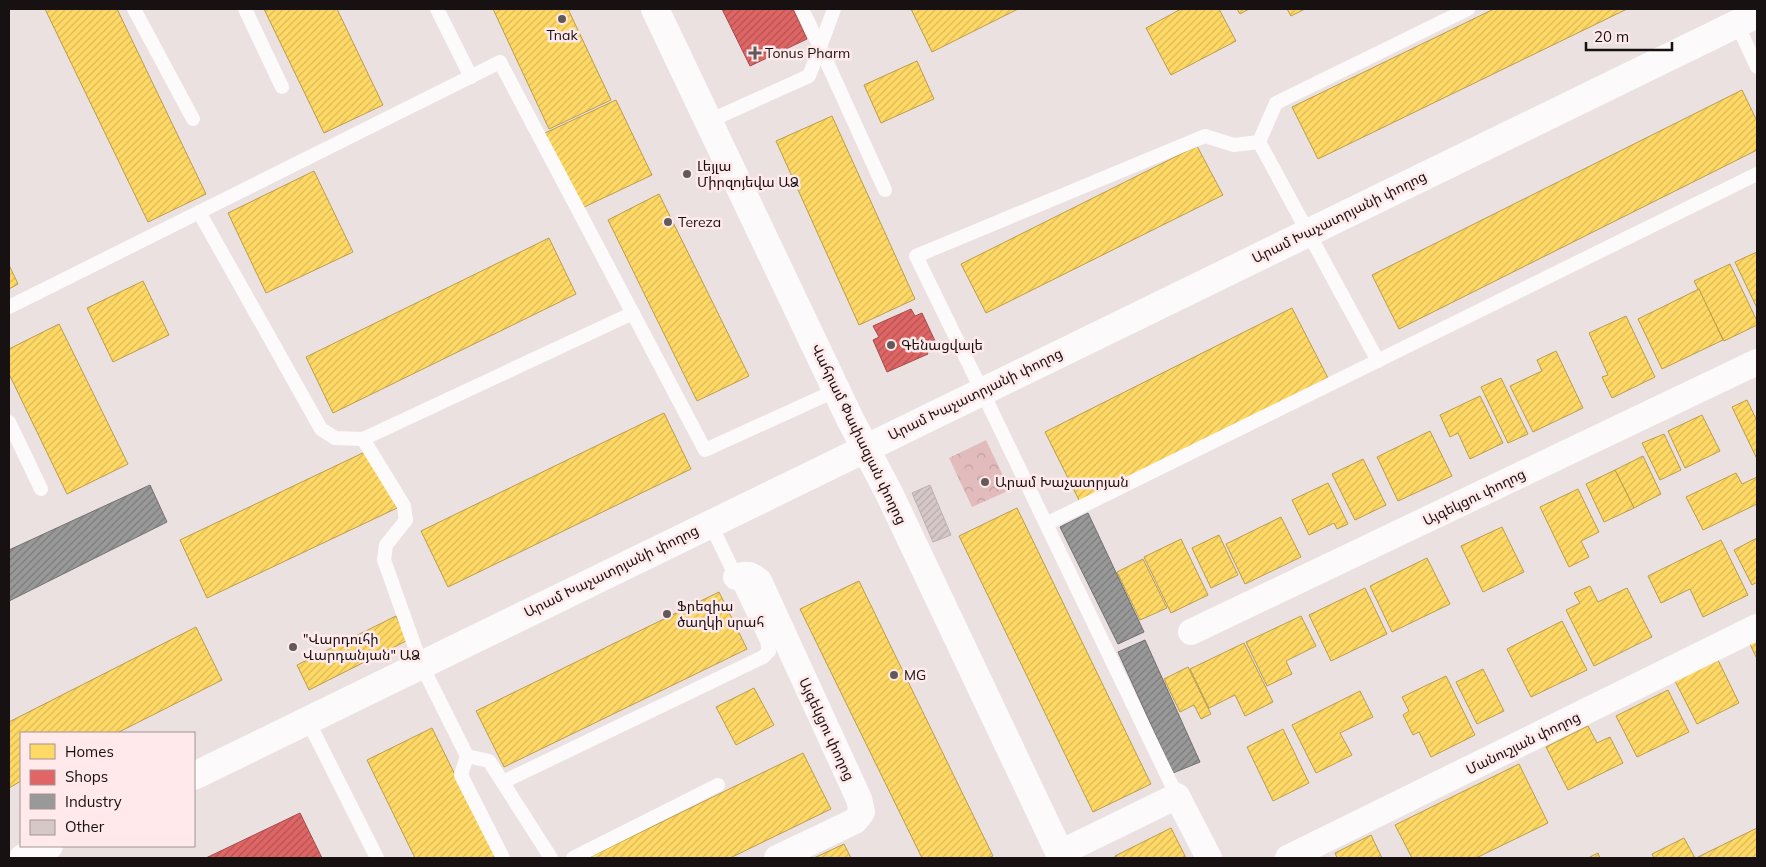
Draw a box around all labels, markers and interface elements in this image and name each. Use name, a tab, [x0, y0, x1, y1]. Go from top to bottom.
marker: Tnak	[556, 13, 568, 25]
scale bar	[1586, 20, 1672, 52]
place label: Tnak	[546, 26, 578, 44]
text: 20 m	[1594, 27, 1629, 46]
place label: Tonus Pharm	[765, 44, 850, 62]
marker: Tonus Pharm	[749, 47, 761, 59]
place label: Լեյլա Միրզոյեվա ԱՁ	[697, 157, 799, 191]
street label: Արամ Խաչատրյանի փողոց	[1249, 167, 1429, 267]
marker: Լեյլա Միրզոյեվա ԱՁ	[681, 168, 693, 180]
place label: Tereza	[678, 213, 721, 231]
marker: Tereza	[662, 216, 674, 228]
place label: Գենացվալե	[901, 336, 983, 354]
marker: Գենացվալե	[885, 339, 897, 351]
street label: Վահրամ Փափազյան փողոց	[807, 341, 911, 527]
street label: Արամ Խաչատրյանի փողոց	[885, 344, 1065, 444]
street label: Այգեկցու փողոց	[1420, 464, 1528, 530]
place label: Արամ Խաչատրյան	[995, 473, 1129, 491]
marker: Արամ Խաչատրյան	[979, 476, 991, 488]
street label: Արամ Խաչատրյանի փողոց	[521, 521, 701, 621]
place label: Ֆրեզիա ծաղկի սրահ	[677, 597, 764, 631]
marker: Ֆրեզիա ծաղկի սրահ	[661, 608, 673, 620]
place label: "Վարդուհի Վարդանյան" ԱՁ	[303, 630, 420, 664]
marker: "Վարդուհի Վարդանյան" ԱՁ	[287, 641, 299, 653]
place label: MG	[904, 666, 926, 684]
marker: MG	[888, 669, 900, 681]
street label: Այգեկցու փողոց	[795, 674, 859, 784]
street label: Մանուշյան փողոց	[1463, 707, 1583, 779]
legend	[20, 732, 195, 847]
text: Homes	[65, 742, 114, 761]
text: Shops	[65, 767, 108, 786]
text: Industry	[65, 792, 122, 811]
text: Other	[65, 817, 105, 836]

